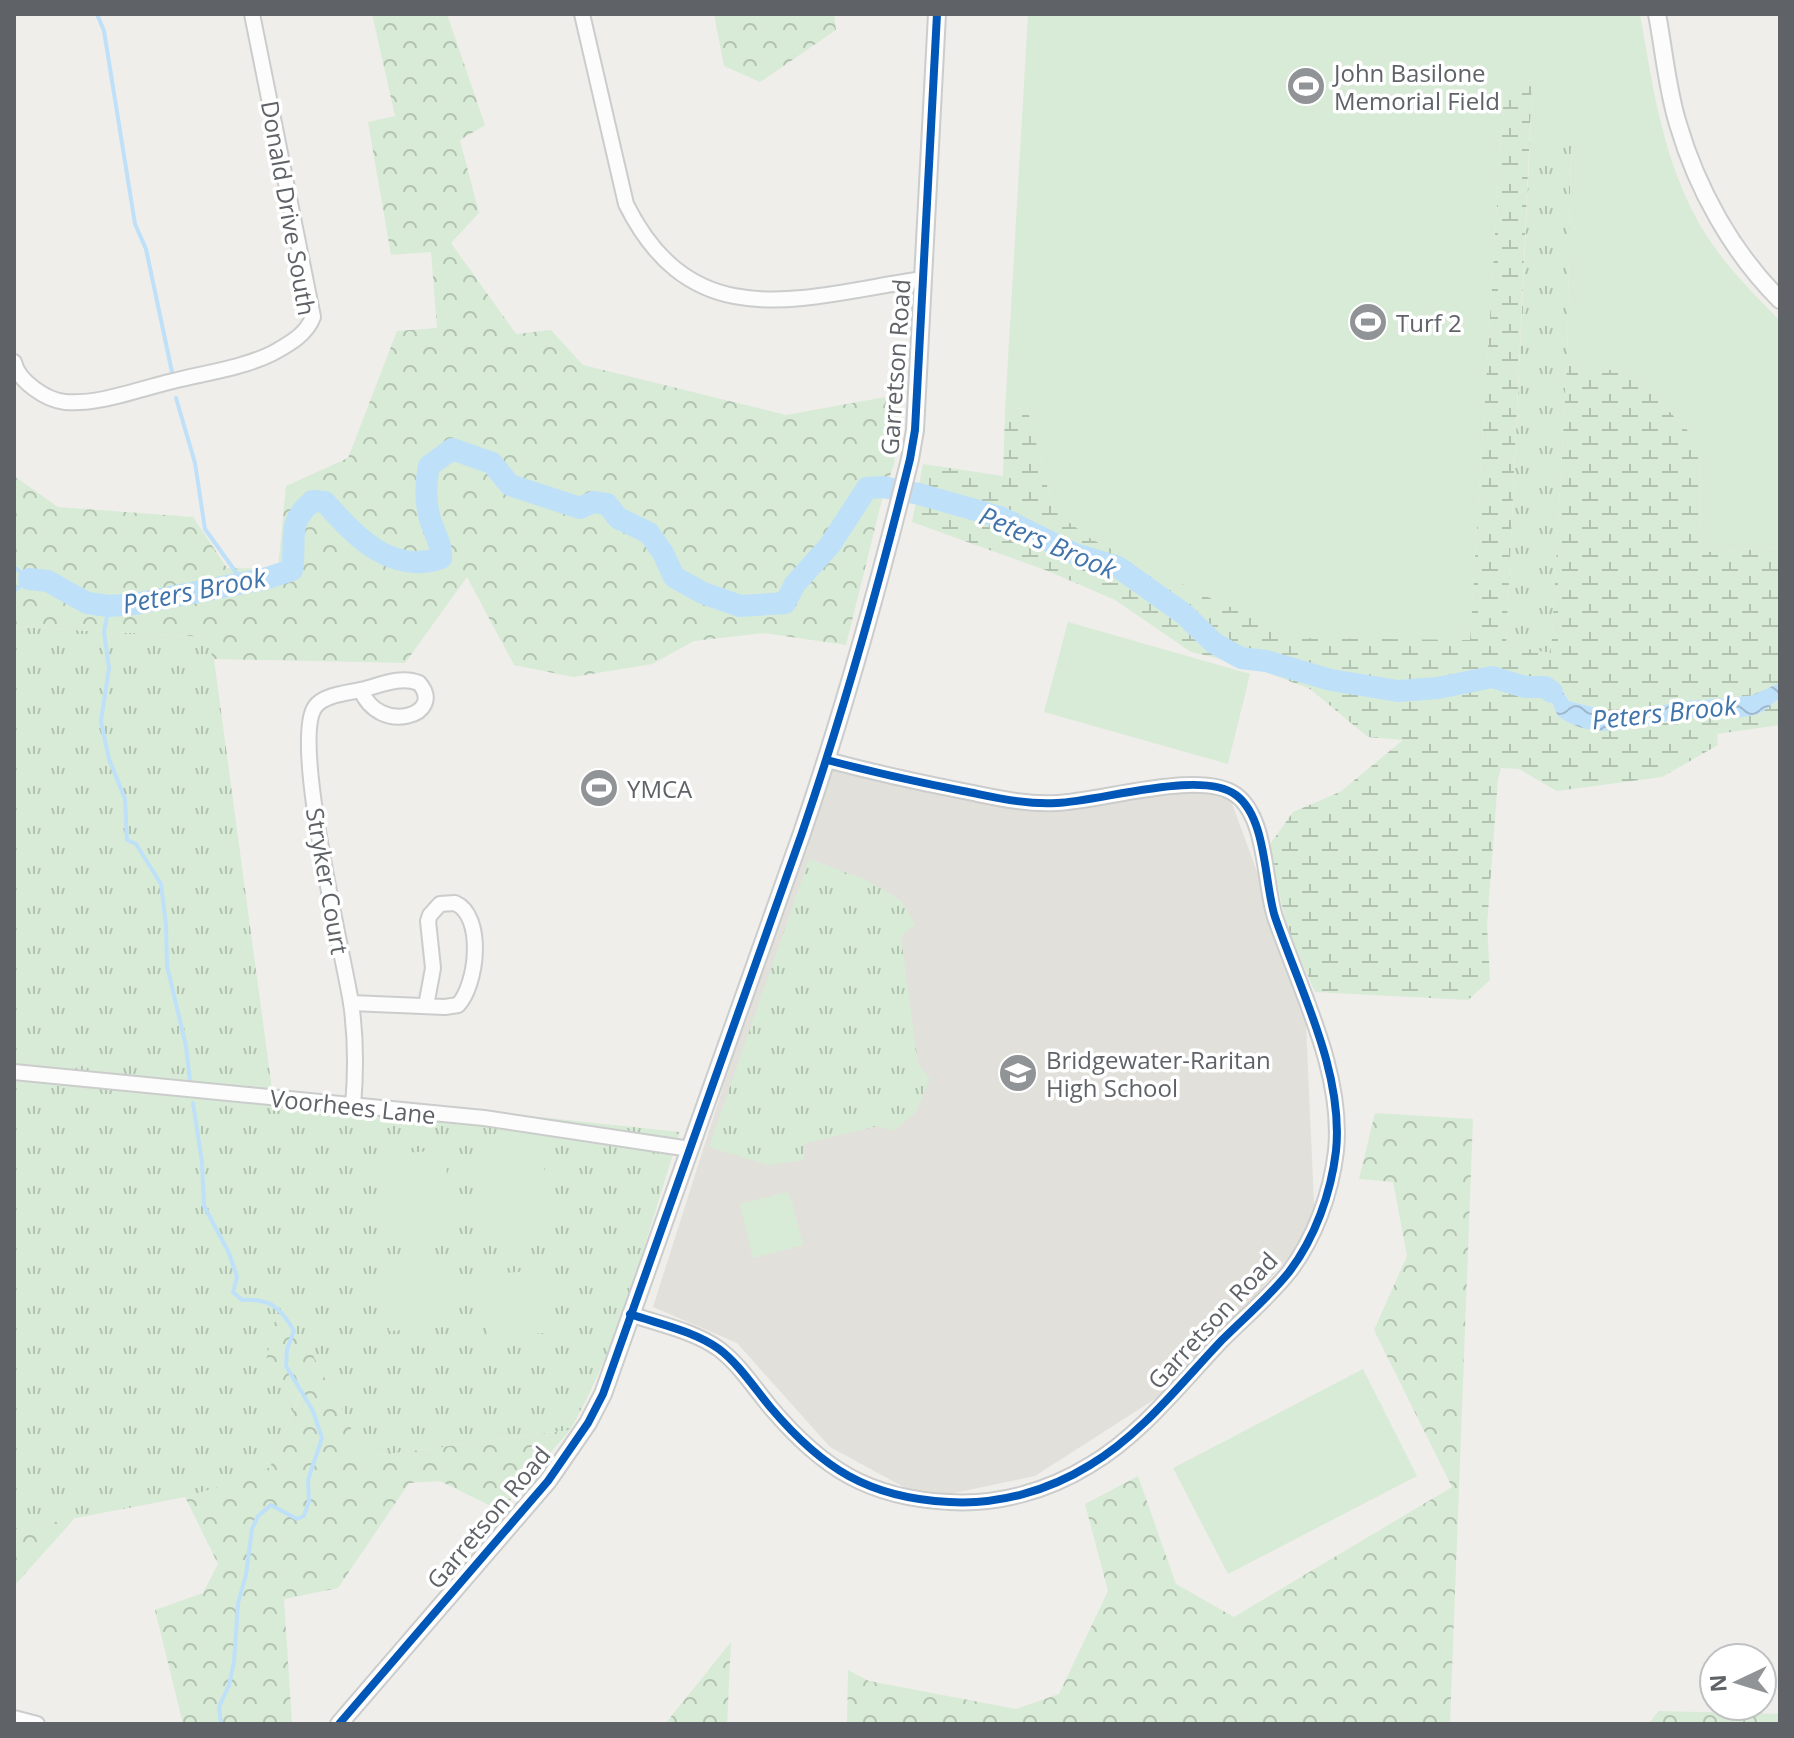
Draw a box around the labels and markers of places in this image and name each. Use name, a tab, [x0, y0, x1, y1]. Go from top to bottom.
place label: John Basilone Memorial Field	[1332, 56, 1500, 117]
sports icon: John Basilone Memorial Field	[1285, 65, 1327, 107]
sports icon: Turf 2	[1347, 301, 1389, 343]
place label: Turf 2	[1396, 306, 1462, 339]
sports icon: YMCA	[578, 767, 620, 809]
place label: YMCA	[627, 772, 693, 805]
place label: Bridgewater-Raritan High School	[1046, 1043, 1271, 1104]
school or university icon: Bridgewater-Raritan High School	[997, 1052, 1039, 1094]

